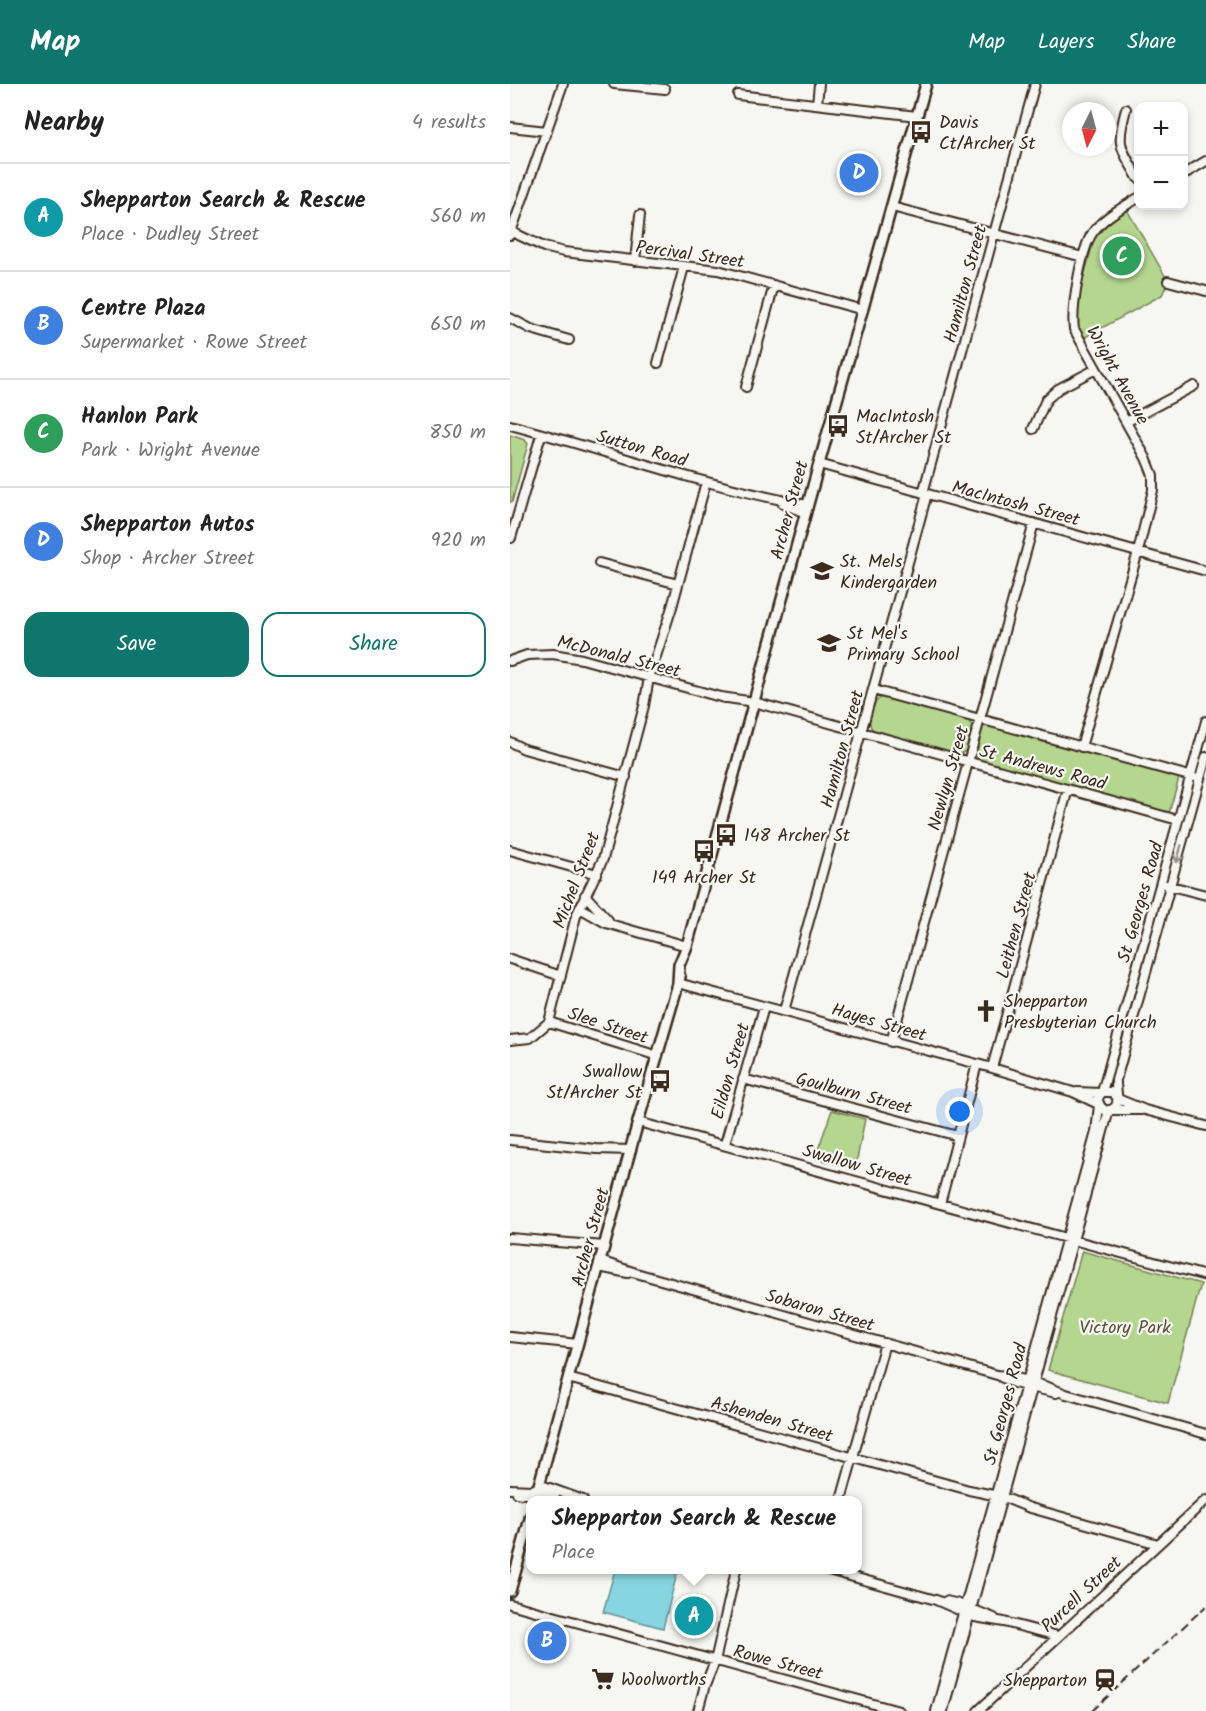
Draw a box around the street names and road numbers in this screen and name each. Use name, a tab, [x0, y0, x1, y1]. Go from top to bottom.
street label: Hamilton Street	[937, 221, 996, 347]
street label: Percival Street	[634, 234, 747, 278]
street label: Wright Avenue	[1077, 321, 1156, 431]
street label: Sutton Road	[593, 423, 691, 477]
street label: Archer Street	[763, 457, 818, 563]
street label: MacIntosh Street	[949, 473, 1084, 536]
street label: McDonald Street	[554, 628, 684, 687]
street label: Hamilton Street	[814, 686, 873, 812]
street label: Newlyn Street	[921, 722, 979, 834]
street label: St Andrews Road	[976, 738, 1110, 800]
street label: Michel Street	[546, 827, 609, 933]
street label: St Georges Road	[1110, 838, 1173, 966]
street label: Leithen Street	[989, 868, 1046, 982]
street label: Hayes Street	[828, 996, 930, 1051]
street label: Slee Street	[564, 1000, 652, 1053]
street label: Eildon Street	[704, 1019, 759, 1123]
street label: Goulburn Street	[793, 1065, 916, 1124]
street label: Swallow Street	[799, 1137, 915, 1196]
street label: Archer Street	[564, 1184, 619, 1290]
street label: Sobaron Street	[762, 1282, 878, 1341]
street label: St Georges Road	[976, 1339, 1037, 1468]
street label: Ashenden Street	[707, 1389, 837, 1452]
street label: Purcell Street	[1035, 1549, 1130, 1641]
street label: Rowe Street	[730, 1638, 827, 1690]

